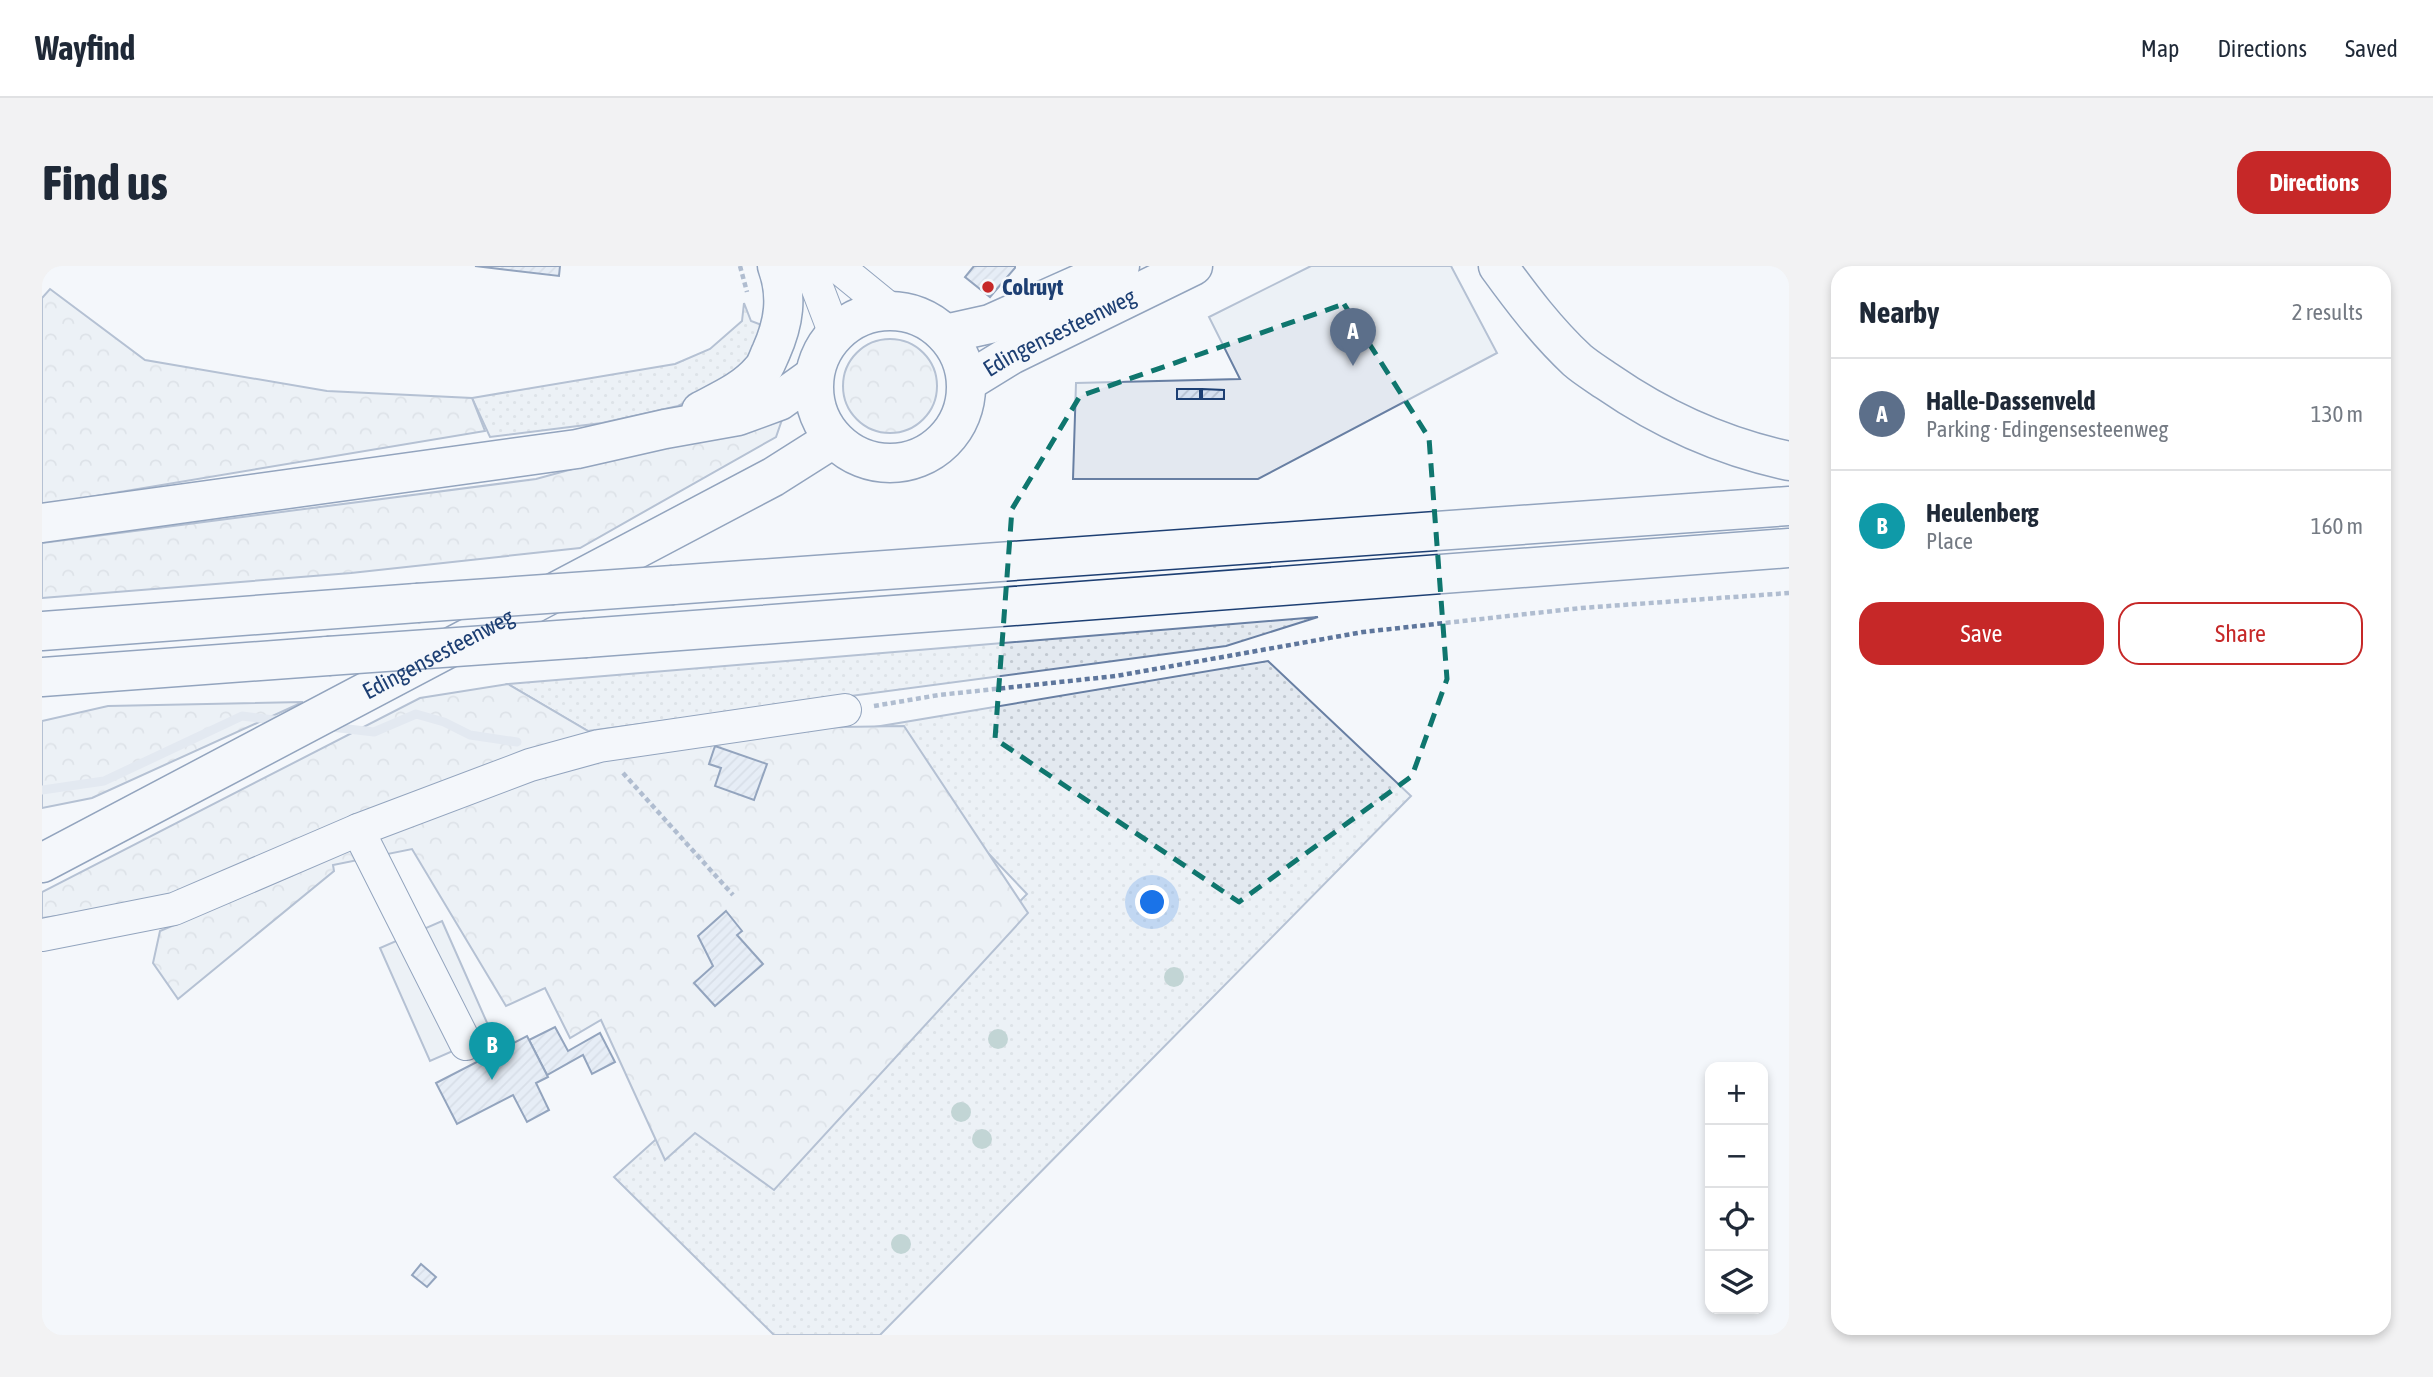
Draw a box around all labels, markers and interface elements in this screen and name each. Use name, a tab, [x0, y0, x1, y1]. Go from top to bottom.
text: Wayfind	[35, 29, 135, 67]
text: Map	[2141, 35, 2179, 62]
text: Directions	[2217, 35, 2307, 62]
text: Saved	[2345, 35, 2398, 62]
button: Directions	[2237, 151, 2391, 214]
text: Find us	[42, 154, 168, 210]
place label: Colruyt	[1002, 274, 1064, 300]
marker: Colruyt	[980, 279, 996, 295]
street label: Edingensesteenweg	[978, 283, 1140, 382]
text: Nearby	[1859, 295, 1939, 329]
text: 2 results	[2292, 299, 2363, 325]
pin: A	[1330, 308, 1376, 366]
text: Halle-Dassenveld	[1926, 386, 2096, 416]
text: A	[1876, 401, 1888, 427]
text: 130 m	[2311, 401, 2363, 427]
text: Parking · Edingensesteenweg	[1926, 416, 2168, 442]
text: Heulenberg	[1926, 498, 2039, 528]
text: B	[1877, 513, 1887, 539]
text: 160 m	[2311, 513, 2363, 539]
text: Place	[1926, 528, 1973, 554]
button: Save	[1859, 602, 2104, 665]
button: Share	[2118, 602, 2363, 665]
street label: Edingensesteenweg	[358, 603, 518, 704]
your location	[1135, 885, 1169, 919]
pin: B	[469, 1022, 515, 1080]
map controls	[1705, 1062, 1768, 1314]
button: +	[1705, 1062, 1768, 1125]
button: −	[1705, 1125, 1768, 1188]
button: locate	[1705, 1188, 1768, 1251]
button: layers	[1705, 1251, 1768, 1314]

